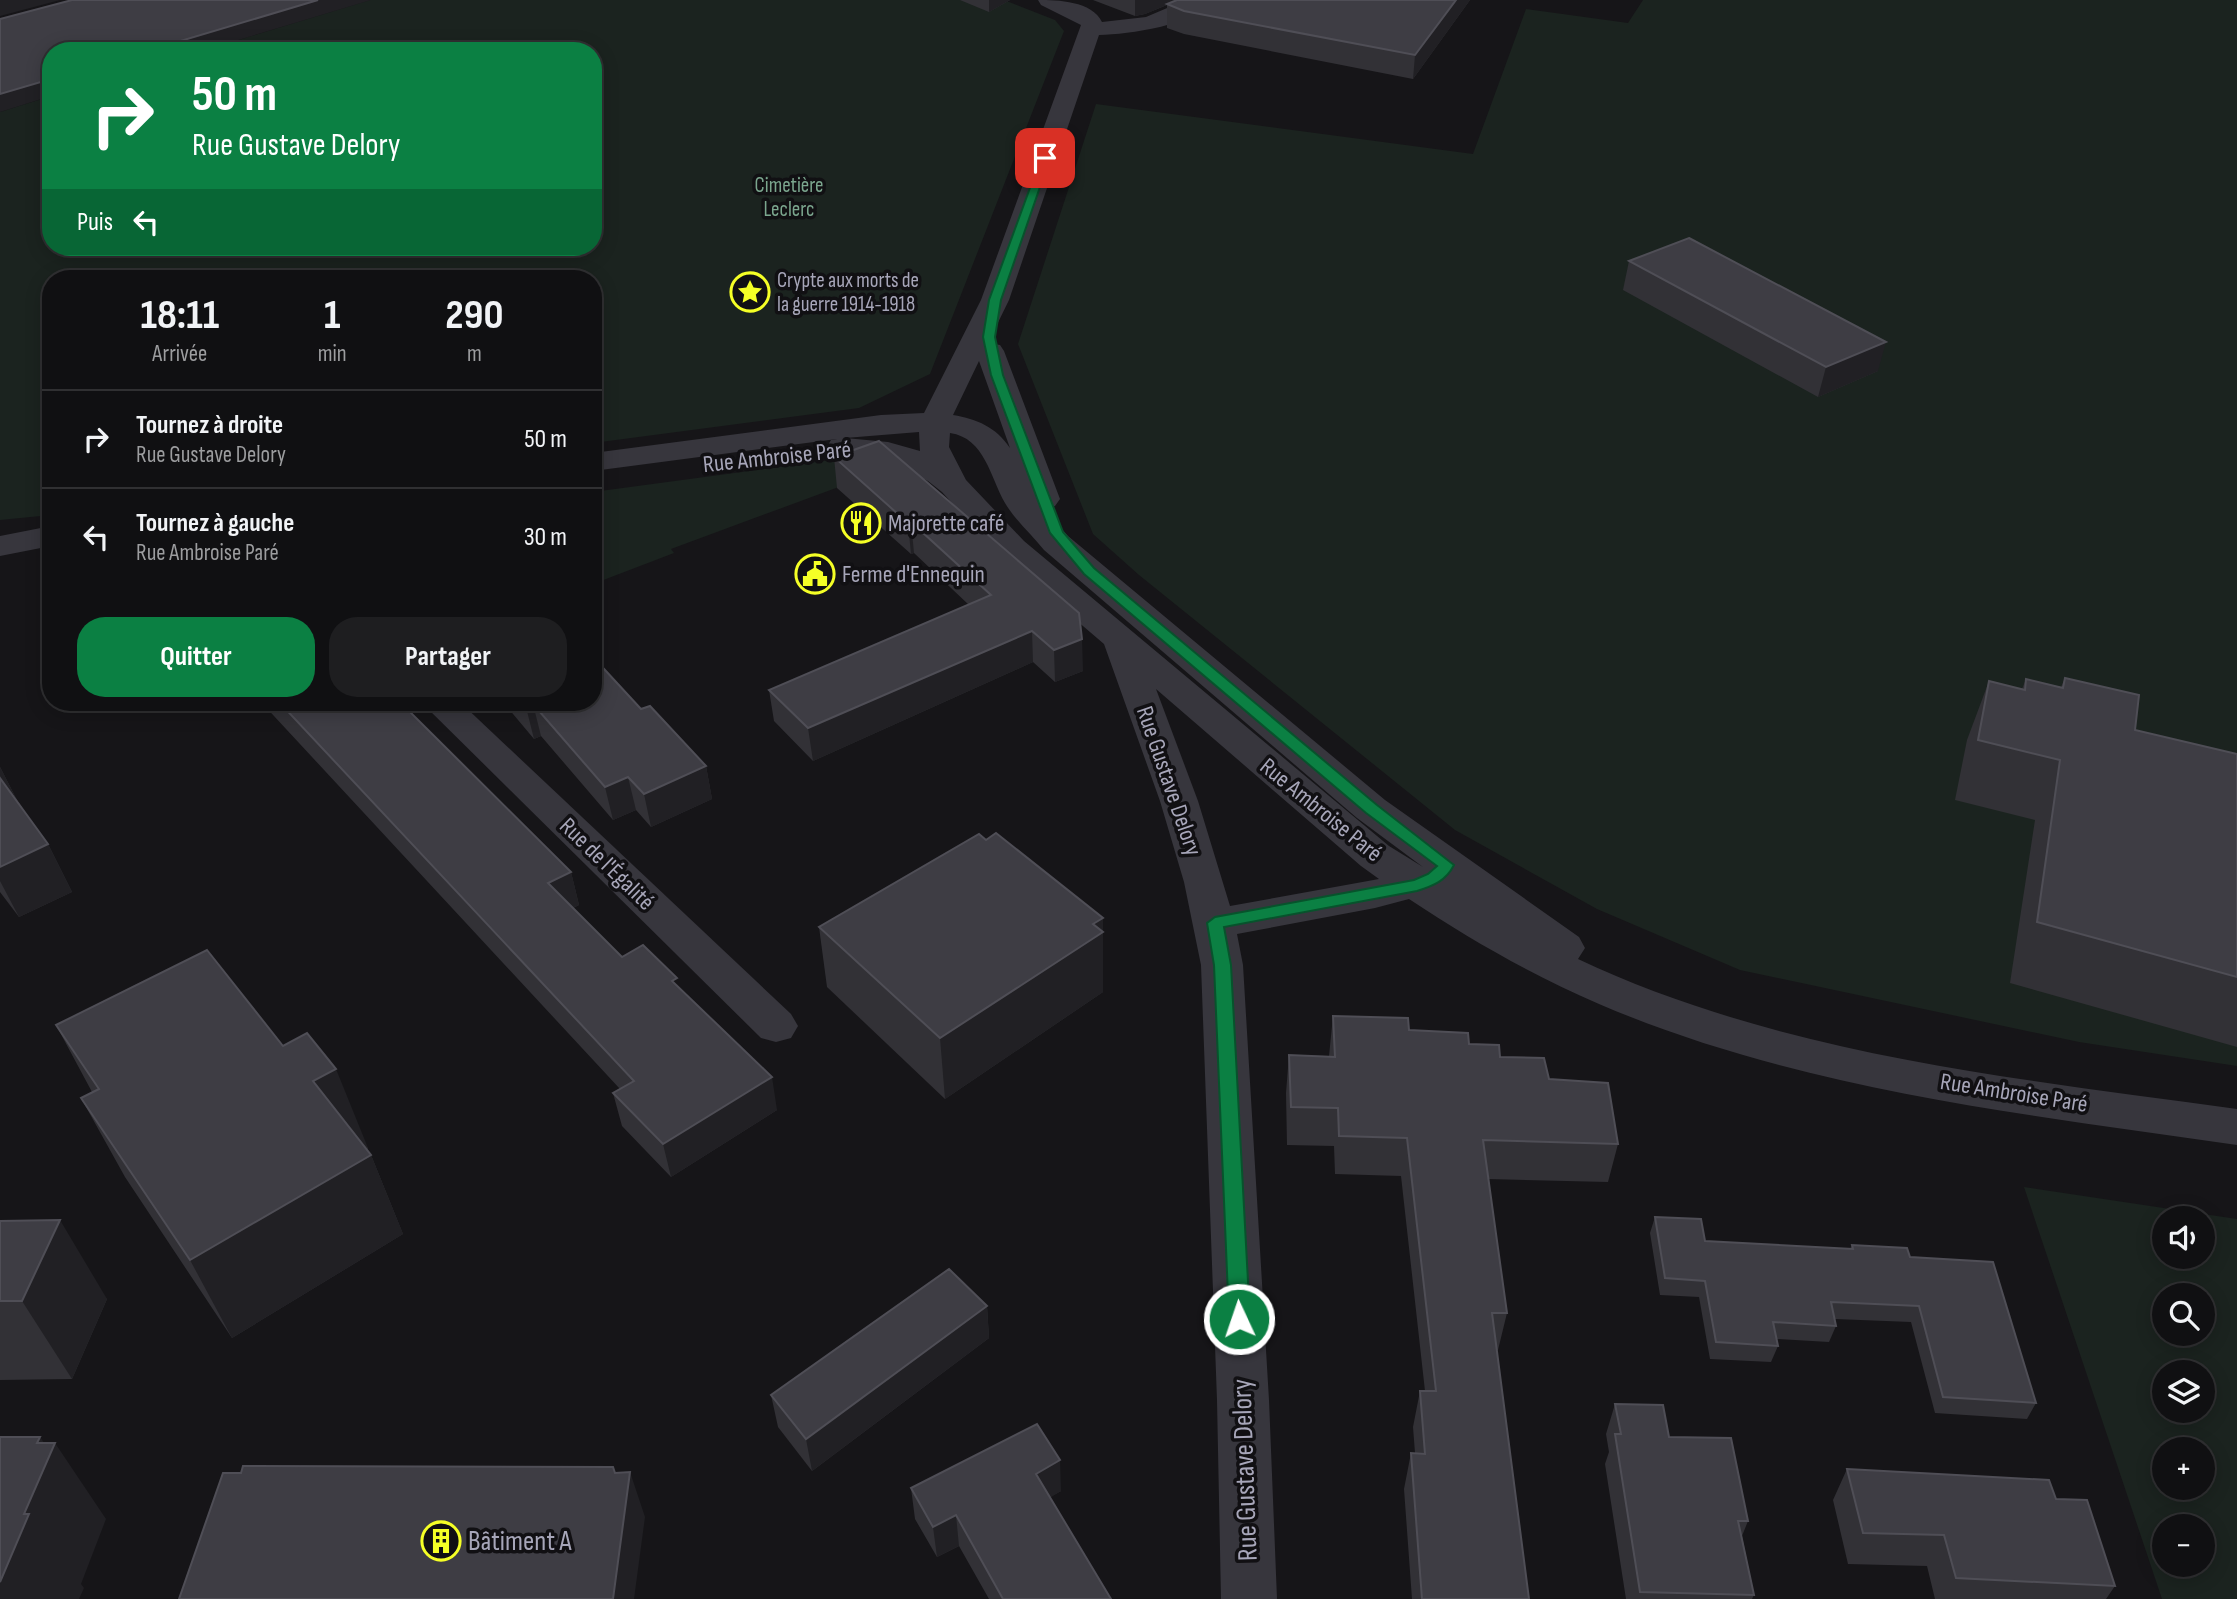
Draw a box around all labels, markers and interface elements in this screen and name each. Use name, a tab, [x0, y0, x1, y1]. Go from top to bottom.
text: 50 m	[192, 66, 277, 125]
icon: right	[77, 70, 168, 161]
text: Rue Gustave Delory	[192, 126, 400, 165]
pin	[1015, 128, 1075, 188]
icon: arrive	[1026, 139, 1064, 177]
park label: Cimetière Leclerc	[755, 173, 823, 222]
icon: left	[127, 203, 165, 241]
text: Puis	[77, 207, 113, 238]
place label: Crypte aux morts de la guerre 1914-1918	[777, 268, 919, 317]
place icon: Crypte aux morts de la guerre 1914-1918	[729, 271, 771, 313]
text: 18:11	[141, 290, 219, 341]
text: 1	[324, 290, 340, 341]
text: 290	[445, 290, 503, 341]
text: Arrivée	[152, 340, 207, 368]
text: min	[318, 340, 347, 368]
text: m	[467, 340, 482, 368]
text: Tournez à droite	[136, 410, 283, 441]
icon: right	[77, 420, 115, 458]
text: 50 m	[524, 424, 567, 455]
street label: Rue Ambroise Paré	[701, 435, 853, 479]
text: Rue Gustave Delory	[136, 441, 286, 469]
restaurant icon: Majorette café	[840, 502, 882, 544]
text: Tournez à gauche	[136, 508, 294, 539]
place label: Majorette café	[888, 509, 1004, 538]
icon: left	[77, 518, 115, 556]
text: 30 m	[524, 522, 567, 553]
text: Rue Ambroise Paré	[136, 539, 279, 567]
public building icon: Ferme d'Ennequin	[794, 553, 836, 595]
place label: Ferme d'Ennequin	[842, 560, 985, 589]
button: Quitter	[77, 617, 315, 697]
button: Partager	[329, 617, 567, 697]
street label: Rue Gustave Delory	[1130, 702, 1208, 860]
street label: Rue Ambroise Paré	[1254, 752, 1388, 868]
street label: Rue de l'Égalité	[553, 812, 661, 916]
street label: Rue Ambroise Paré	[1938, 1067, 2090, 1119]
map controls	[2152, 1206, 2215, 1577]
button: sound	[2152, 1206, 2215, 1269]
position arrow	[1202, 1282, 1276, 1356]
button: search	[2152, 1283, 2215, 1346]
button: layers	[2152, 1360, 2215, 1423]
street label: Rue Gustave Delory	[1225, 1378, 1265, 1562]
button: +	[2152, 1437, 2215, 1500]
button: −	[2152, 1514, 2215, 1577]
building icon: Bâtiment A	[420, 1520, 462, 1562]
place label: Bâtiment A	[468, 1525, 572, 1558]

